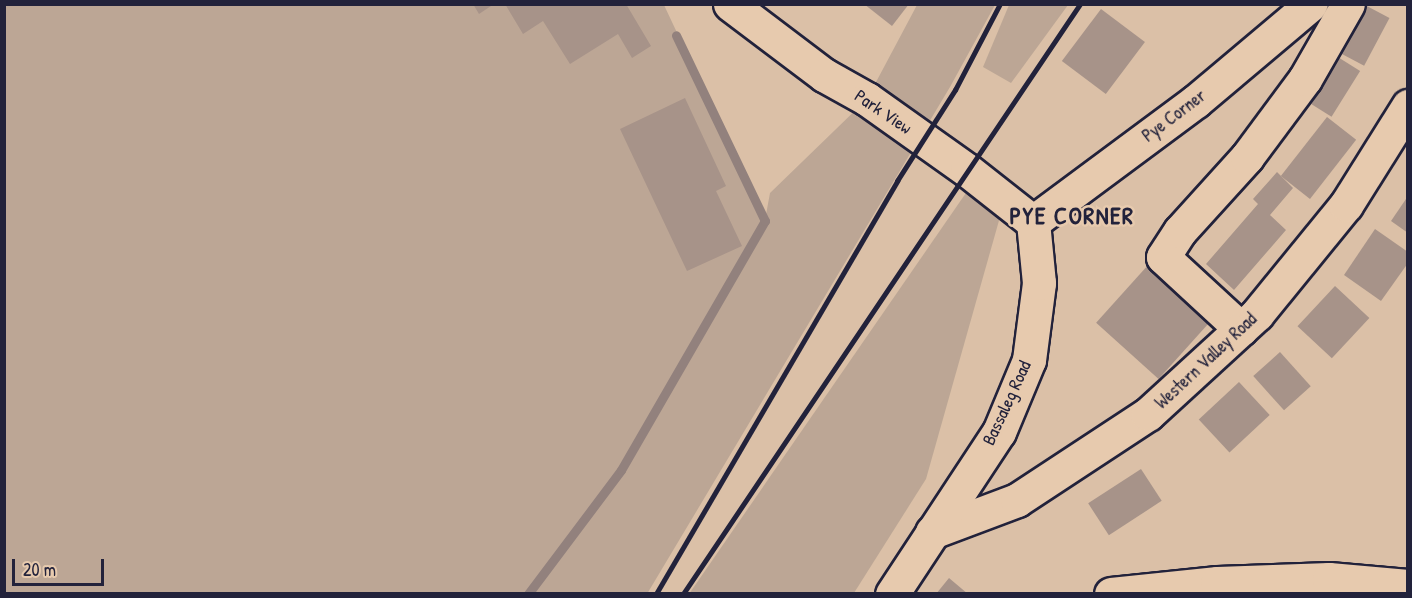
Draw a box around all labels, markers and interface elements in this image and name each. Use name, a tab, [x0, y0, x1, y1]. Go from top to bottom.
street label: Park View	[850, 85, 916, 139]
street label: Pye Corner	[1138, 85, 1210, 147]
district label: PYE CORNER	[1010, 202, 1134, 230]
street label: Western Valley Road	[1151, 308, 1261, 414]
street label: Bassaleg Road	[978, 357, 1036, 449]
scale bar	[15, 547, 106, 585]
text: 20 m	[23, 557, 56, 582]

